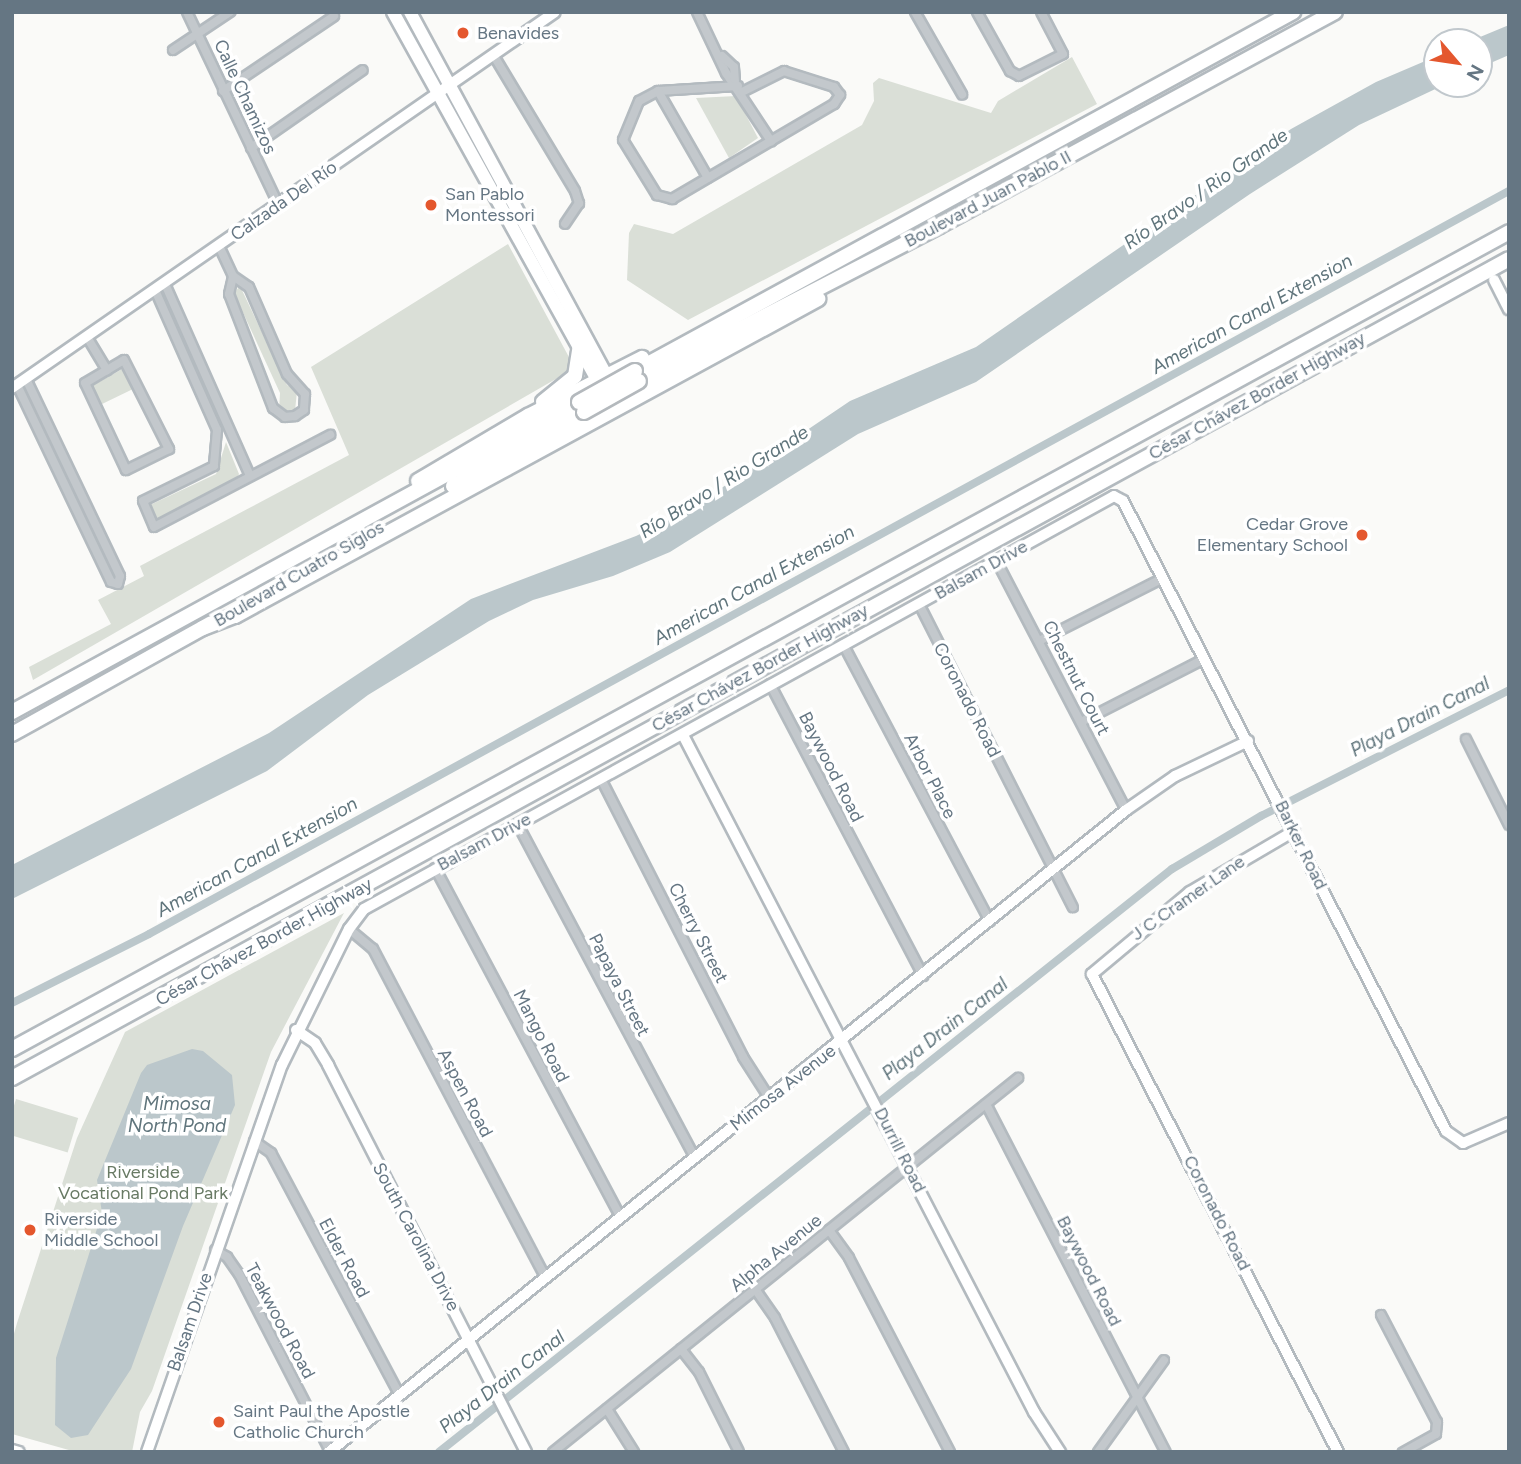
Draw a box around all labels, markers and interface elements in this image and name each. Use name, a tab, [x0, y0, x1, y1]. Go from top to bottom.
place label: Benavides	[477, 22, 559, 44]
marker: Benavides	[455, 25, 471, 41]
north arrow	[1423, 28, 1493, 98]
street label: Calle Chamizos	[209, 36, 281, 158]
text: N	[1461, 60, 1489, 84]
water label: Río Bravo / Rio Grande	[1120, 124, 1292, 254]
street label: Boulevard Juan Pablo II	[901, 146, 1075, 252]
street label: Calzada Del Río	[227, 156, 341, 246]
place label: San Pablo Montessori	[445, 184, 535, 227]
marker: San Pablo Montessori	[423, 197, 439, 213]
water label: American Canal Extension	[1148, 249, 1356, 379]
street label: César Chávez Border Highway	[1145, 327, 1369, 465]
water label: Río Bravo / Rio Grande	[635, 421, 813, 543]
place label: Cedar Grove Elementary School	[1197, 514, 1348, 556]
street label: Boulevard Cuatro Siglos	[210, 516, 388, 632]
water label: American Canal Extension	[650, 520, 858, 650]
marker: Cedar Grove Elementary School	[1354, 527, 1370, 543]
street label: Balsam Drive	[931, 536, 1031, 604]
street label: César Chávez Border Highway	[648, 599, 872, 737]
street label: Chestnut Court	[1038, 617, 1114, 739]
street label: Coronado Road	[929, 639, 1005, 761]
water label: Playa Drain Canal	[1347, 672, 1493, 762]
street label: Baywood Road	[794, 708, 868, 826]
street label: Arbor Place	[899, 730, 961, 822]
water label: American Canal Extension	[153, 792, 361, 922]
street label: Barker Road	[1270, 797, 1332, 893]
street label: Balsam Drive	[433, 808, 535, 876]
street label: J C Cramer Lane	[1127, 851, 1249, 945]
street label: César Chávez Border Highway	[152, 873, 376, 1011]
street label: Cherry Street	[664, 879, 732, 987]
street label: Papaya Street	[584, 930, 654, 1040]
water label: Playa Drain Canal	[878, 973, 1012, 1085]
street label: Mango Road	[508, 986, 574, 1086]
street label: Mimosa Avenue	[726, 1040, 840, 1136]
street label: Aspen Road	[433, 1045, 497, 1141]
water label: Mimosa North Pond	[128, 1093, 226, 1137]
street label: Durrill Road	[869, 1104, 931, 1196]
street label: Coronado Road	[1179, 1152, 1255, 1274]
street label: South Carolina Drive	[368, 1159, 464, 1315]
park label: Riverside Vocational Pond Park	[58, 1162, 228, 1204]
place label: Riverside Middle School	[44, 1209, 158, 1252]
street label: Alpha Avenue	[726, 1210, 826, 1296]
street label: Baywood Road	[1052, 1212, 1126, 1330]
street label: Elder Road	[314, 1215, 374, 1301]
marker: Riverside Middle School	[22, 1222, 38, 1238]
street label: Teakwood Road	[240, 1260, 320, 1382]
street label: Balsam Drive	[163, 1270, 217, 1374]
water label: Playa Drain Canal	[435, 1326, 569, 1438]
place label: Saint Paul the Apostle Catholic Church	[233, 1401, 410, 1444]
marker: Saint Paul the Apostle Catholic Church	[211, 1414, 227, 1430]

